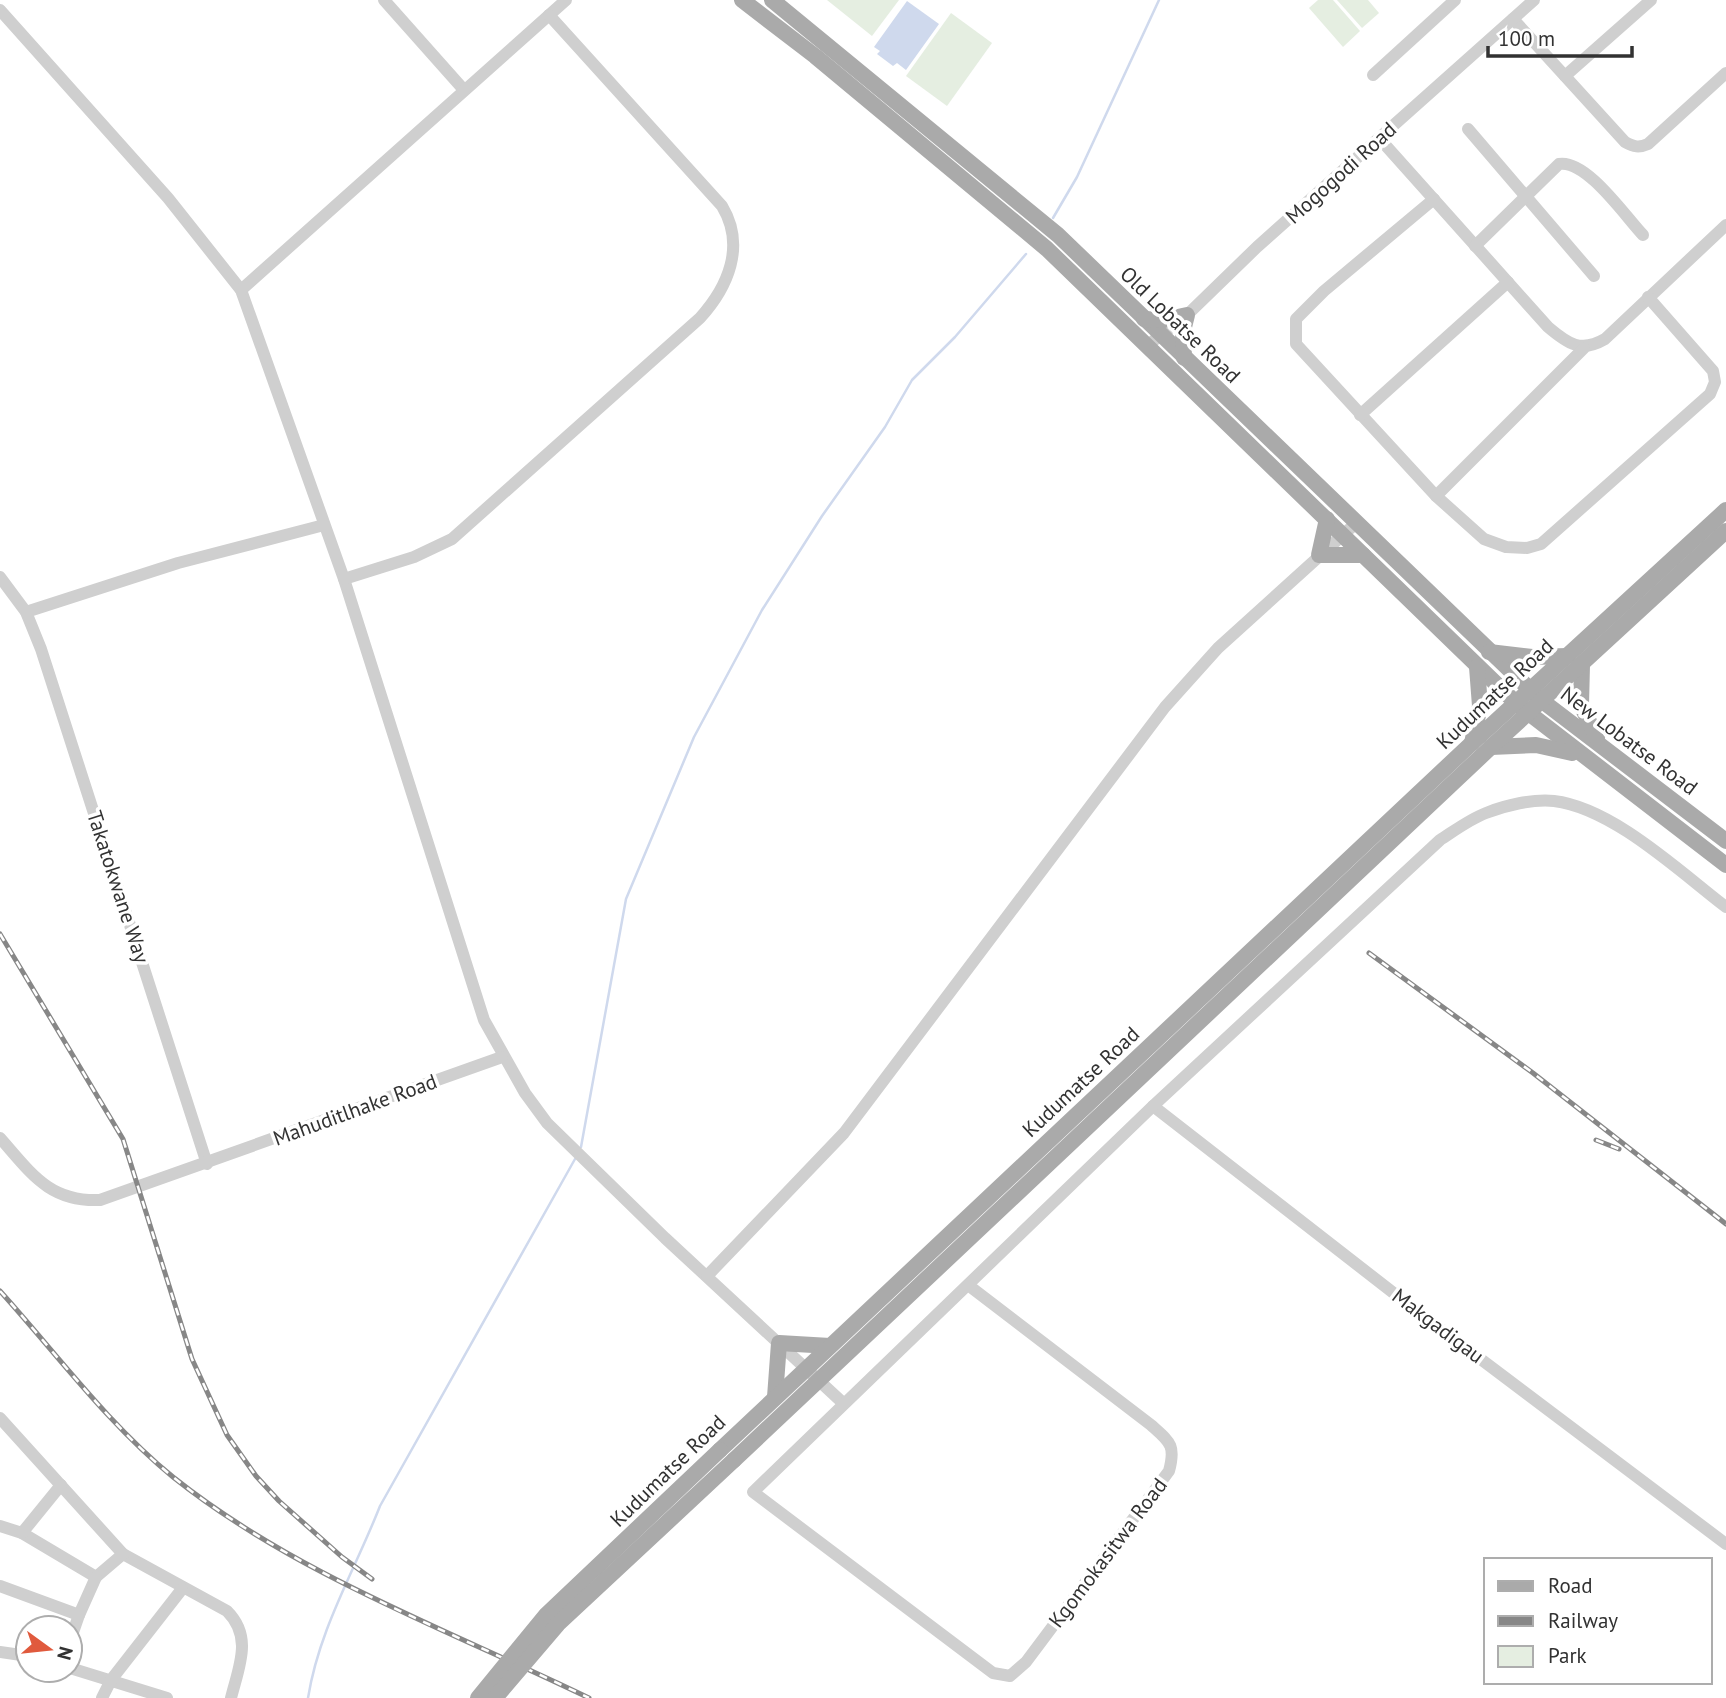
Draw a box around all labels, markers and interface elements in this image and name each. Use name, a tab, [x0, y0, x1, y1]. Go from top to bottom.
scale bar	[1488, 14, 1632, 58]
text: 100 m	[1498, 25, 1555, 52]
street label: Mogogodi Road	[1280, 116, 1402, 229]
street label: Old Lobatse Road	[1115, 260, 1246, 389]
street label: Kudumatse Road	[1430, 632, 1559, 755]
street label: New Lobatse Road	[1556, 680, 1703, 801]
street label: Takatokwane Way	[81, 807, 156, 967]
street label: Kudumatse Road	[1016, 1020, 1145, 1143]
street label: Mahuditlhake Road	[269, 1067, 440, 1152]
street label: Makgadigau	[1387, 1282, 1490, 1369]
street label: Kudumatse Road	[604, 1409, 731, 1533]
street label: Kgomokasitwa Road	[1042, 1472, 1173, 1633]
legend	[1484, 1558, 1712, 1684]
text: Road	[1548, 1572, 1592, 1599]
text: Railway	[1548, 1607, 1618, 1634]
north arrow	[14, 1614, 84, 1684]
text: Park	[1548, 1642, 1587, 1669]
text: N	[52, 1644, 79, 1663]

